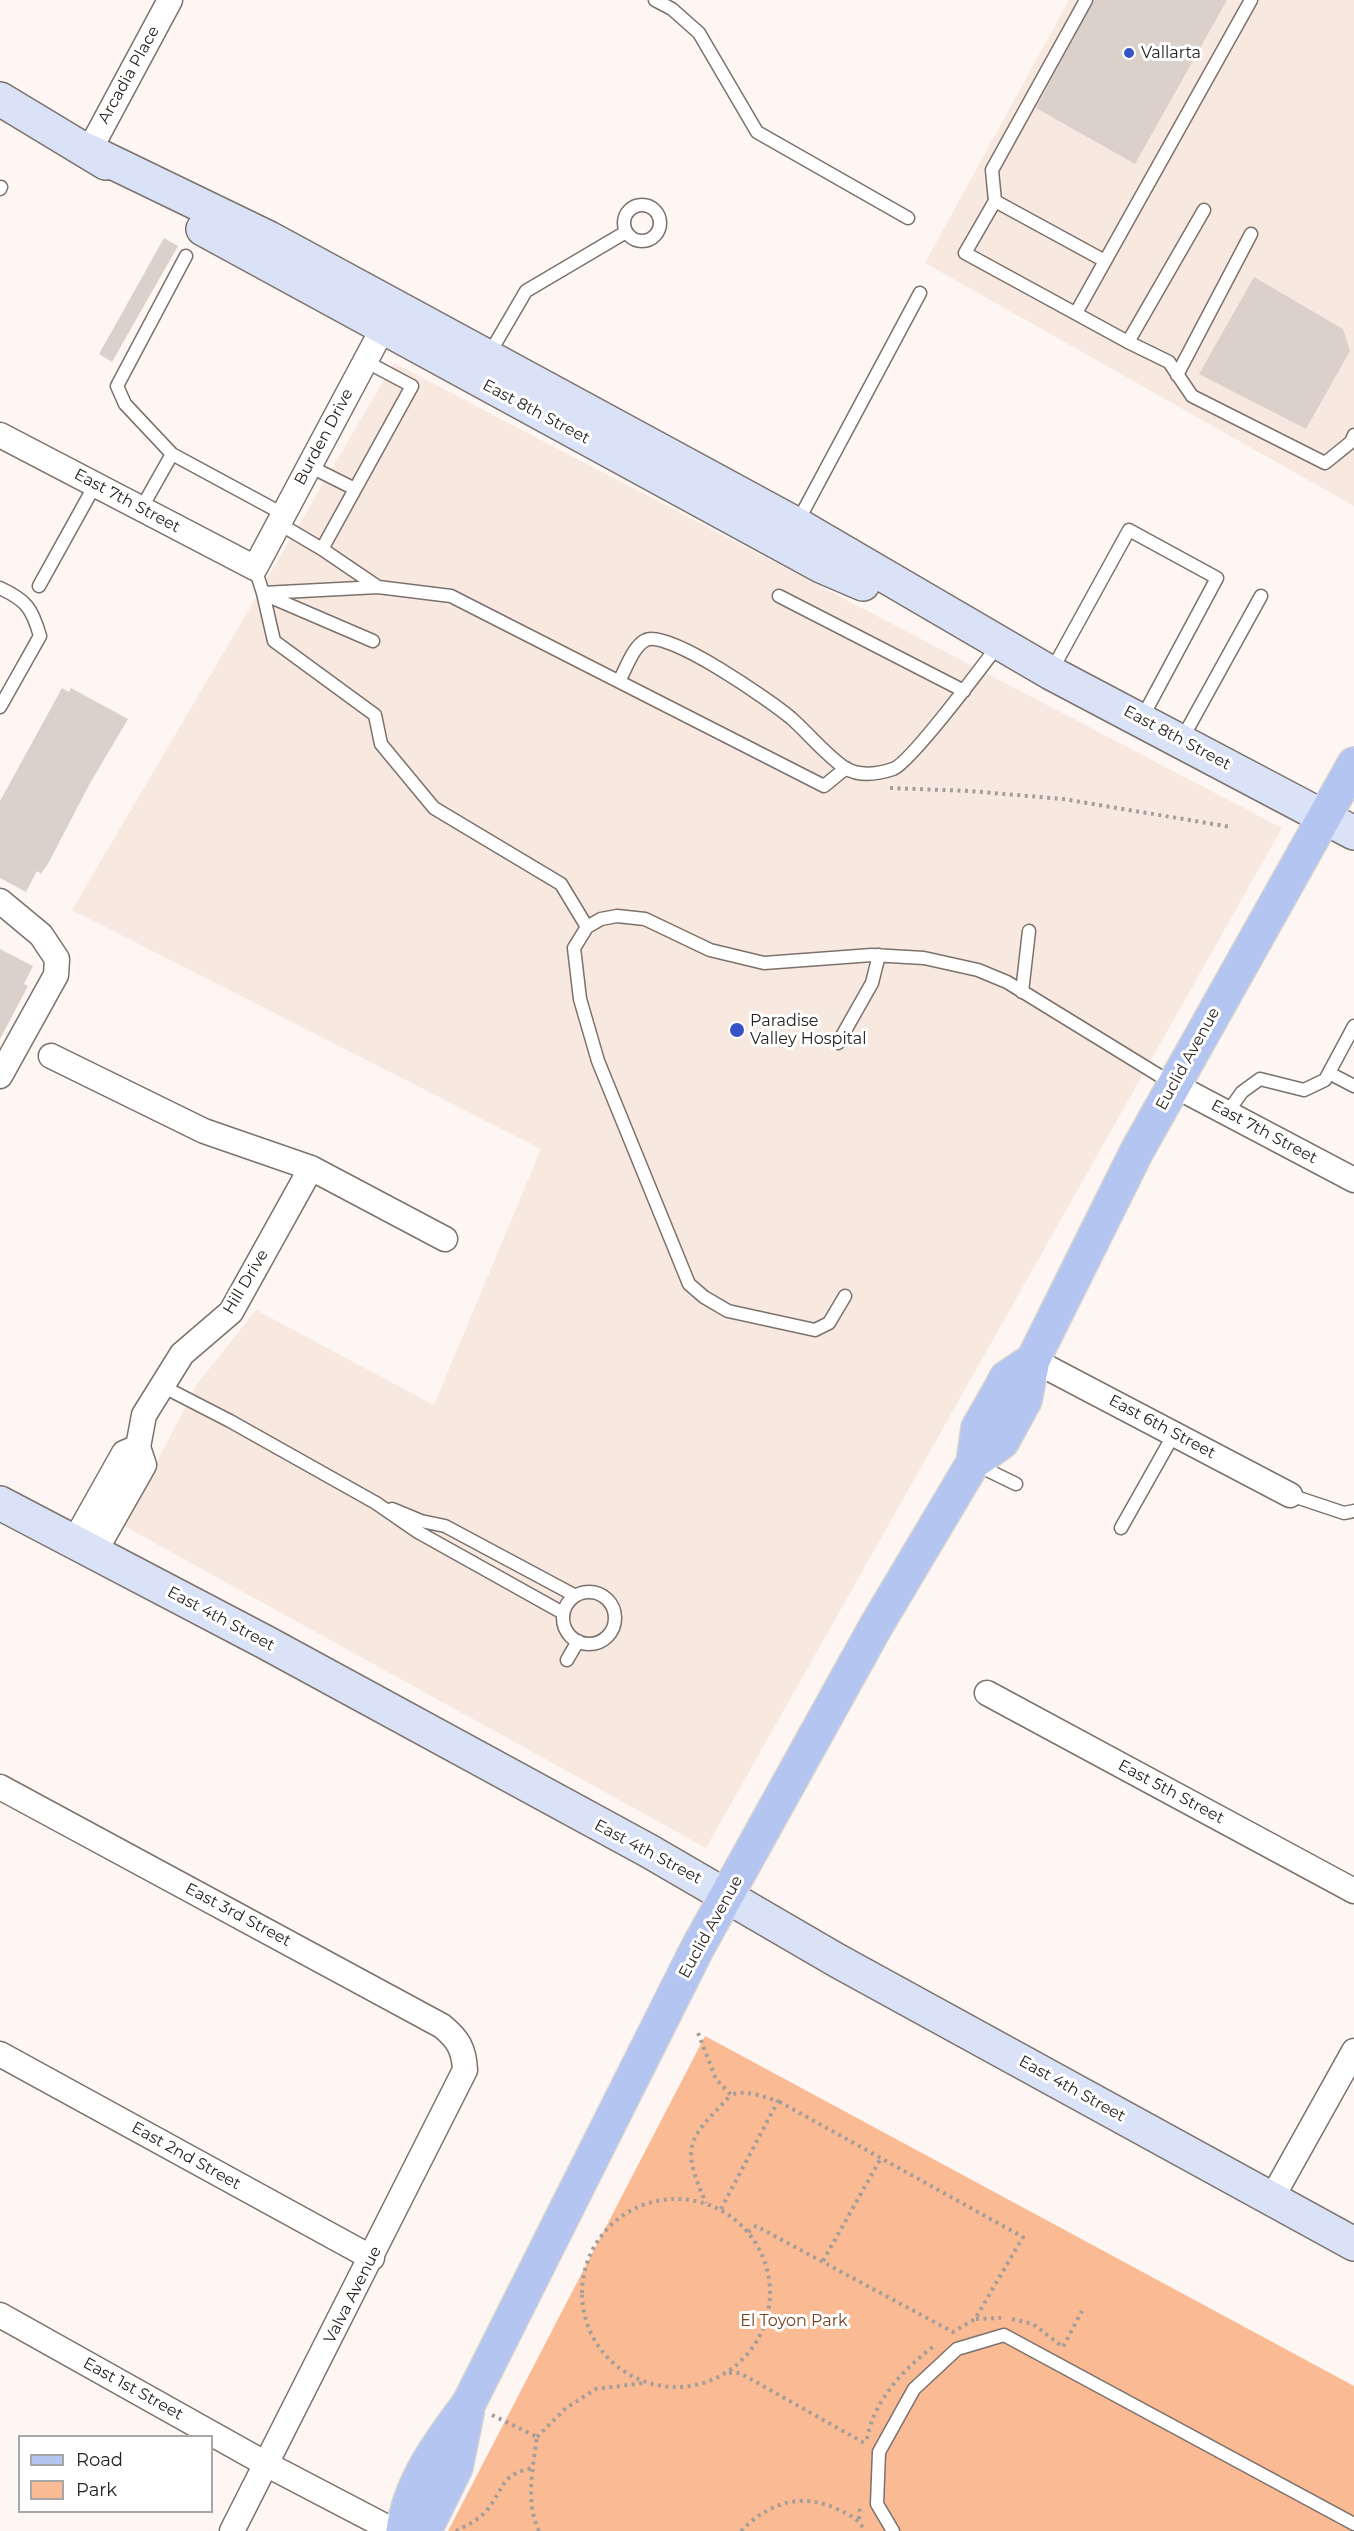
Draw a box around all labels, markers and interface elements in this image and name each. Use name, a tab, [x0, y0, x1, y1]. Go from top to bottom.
street label: Arcadia Place	[94, 23, 164, 127]
place label: Vallarta	[1141, 43, 1201, 63]
marker: Vallarta	[1122, 46, 1136, 60]
street label: East 8th Street	[479, 376, 593, 448]
street label: Burden Drive	[291, 385, 357, 489]
street label: East 7th Street	[71, 465, 183, 537]
street label: East 8th Street	[1120, 702, 1234, 774]
street label: Euclid Avenue	[1152, 1004, 1224, 1114]
place label: Paradise Valley Hospital	[750, 1011, 867, 1049]
marker: Paradise Valley Hospital	[728, 1021, 746, 1039]
street label: East 7th Street	[1208, 1096, 1320, 1168]
street label: Hill Drive	[219, 1246, 273, 1318]
street label: East 6th Street	[1105, 1391, 1219, 1463]
street label: East 4th Street	[164, 1583, 278, 1655]
street label: East 5th Street	[1115, 1756, 1227, 1828]
street label: East 4th Street	[591, 1816, 705, 1888]
street label: Euclid Avenue	[675, 1872, 747, 1982]
street label: East 3rd Street	[182, 1879, 294, 1951]
street label: East 4th Street	[1015, 2052, 1129, 2126]
street label: East 2nd Street	[128, 2118, 244, 2194]
street label: Valva Avenue	[320, 2243, 386, 2347]
park label: El Toyon Park	[740, 2311, 848, 2331]
street label: East 1st Street	[80, 2354, 186, 2424]
legend	[18, 2435, 213, 2513]
text: Road	[76, 2449, 123, 2471]
text: Park	[76, 2479, 117, 2501]

